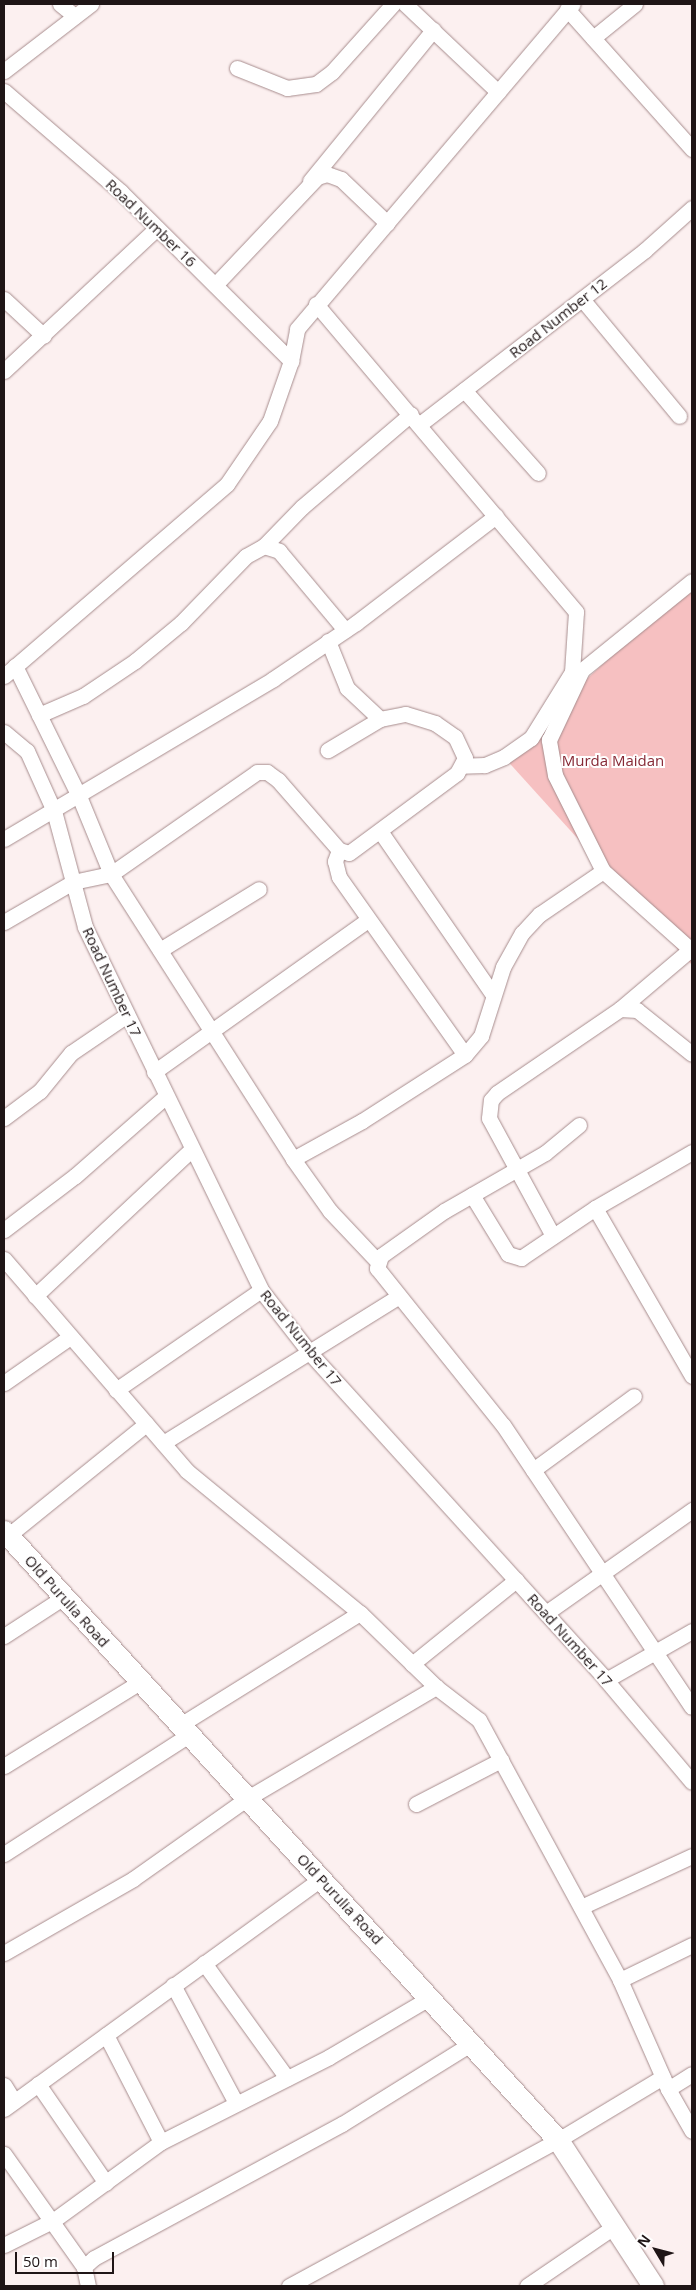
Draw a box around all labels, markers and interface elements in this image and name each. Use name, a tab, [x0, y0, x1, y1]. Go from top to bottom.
street label: Road Number 16	[102, 175, 200, 271]
street label: Road Number 12	[506, 274, 610, 362]
park label: Murda Maidan	[562, 752, 664, 770]
street label: Road Number 17	[79, 924, 145, 1040]
street label: Road Number 17	[257, 1286, 345, 1390]
street label: Old Purulia Road	[21, 1551, 113, 1651]
street label: Road Number 17	[524, 1590, 616, 1690]
street label: Old Purulia Road	[293, 1850, 387, 1948]
north arrow	[631, 2225, 681, 2275]
text: N	[633, 2230, 655, 2251]
scale bar	[18, 2242, 116, 2274]
text: 50 m	[23, 2251, 58, 2271]

